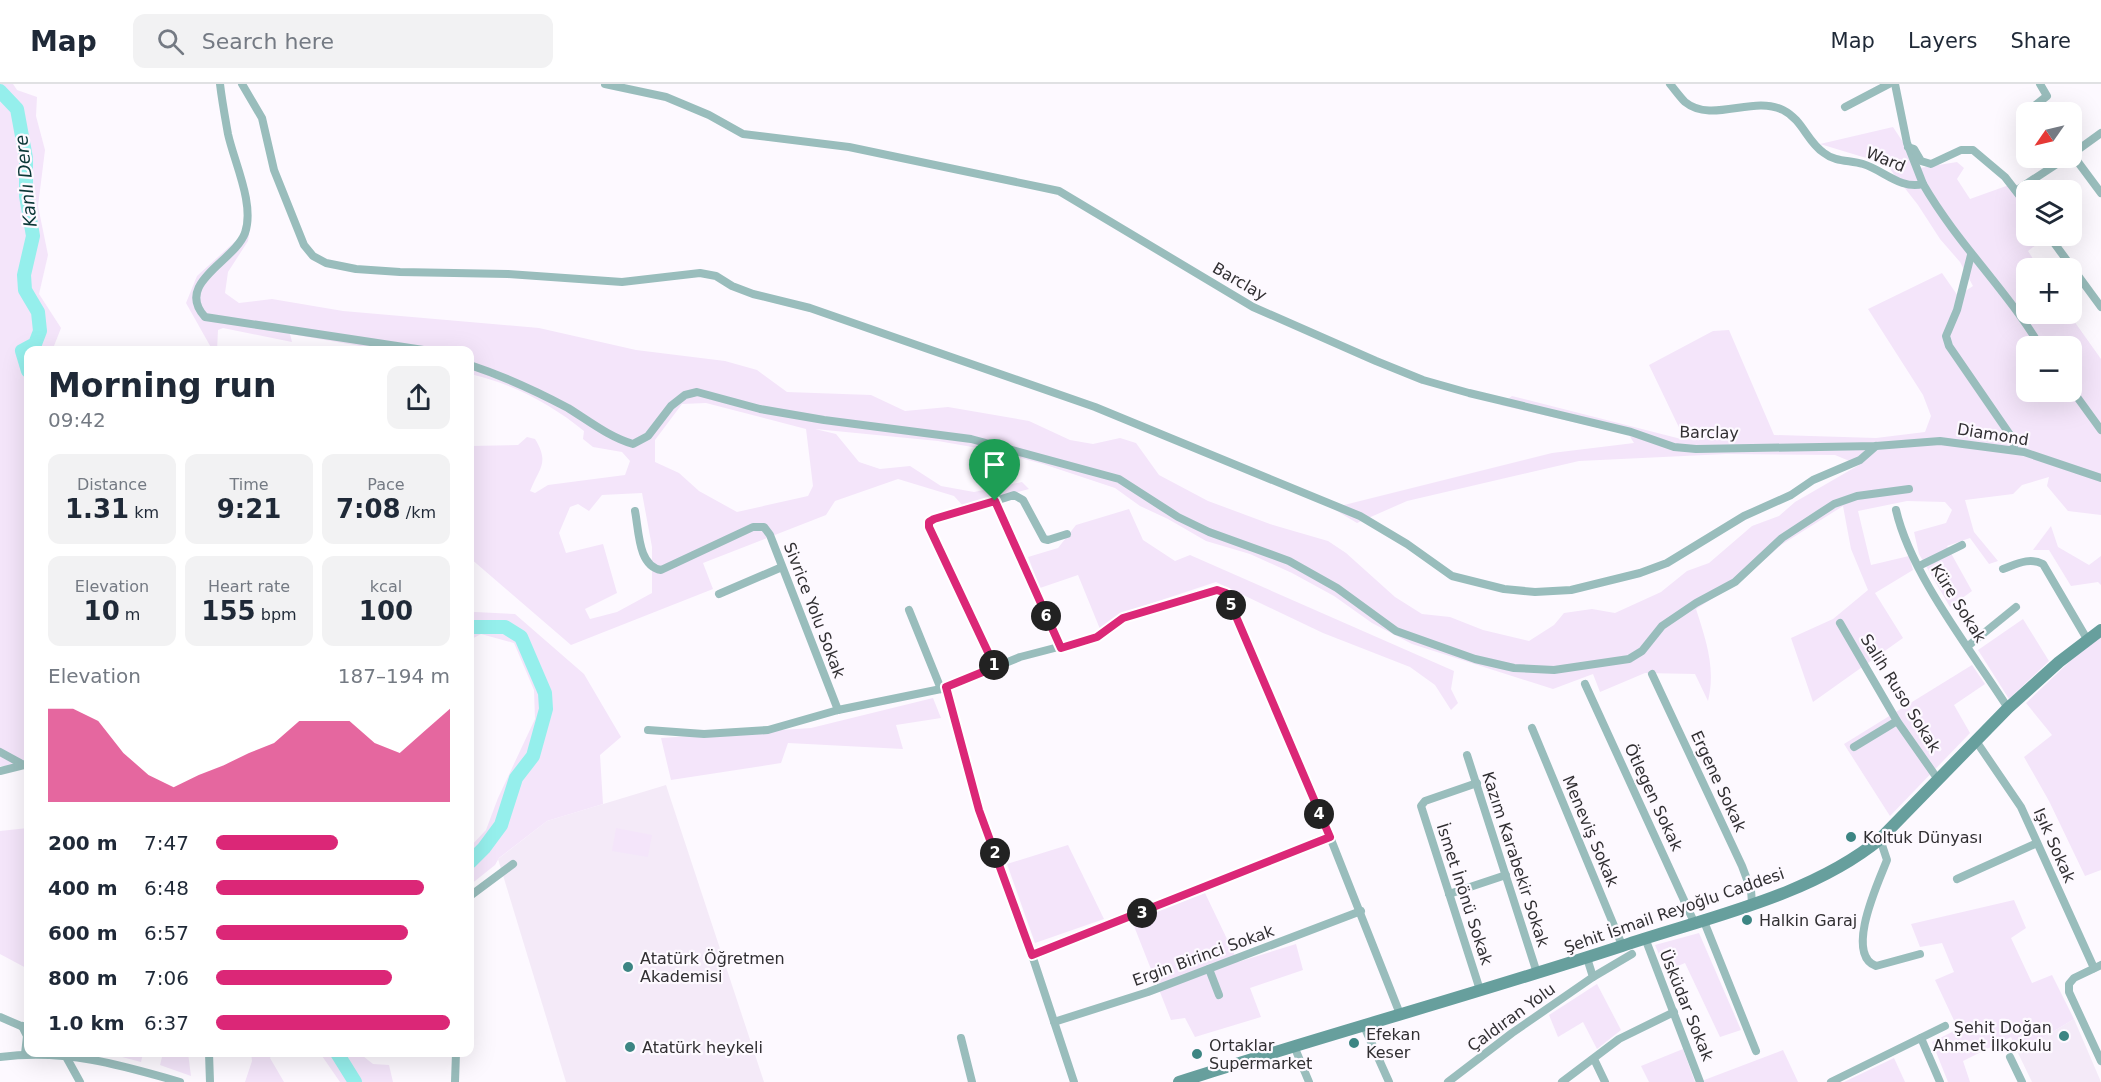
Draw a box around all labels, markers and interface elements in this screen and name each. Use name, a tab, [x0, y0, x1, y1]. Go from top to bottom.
search box	[133, 14, 553, 68]
text: Map	[30, 25, 97, 58]
icon: search	[154, 25, 187, 58]
text: Search here	[202, 29, 334, 54]
text: Map	[1831, 29, 1875, 53]
text: Layers	[1908, 29, 1977, 53]
text: Share	[2010, 29, 2071, 53]
north arrow	[2016, 102, 2082, 168]
map controls	[2016, 102, 2082, 402]
water label: Kanlı Dere	[10, 134, 41, 228]
street label: Ward	[1863, 143, 1908, 176]
button: layers	[2016, 180, 2082, 246]
street label: Barclay	[1209, 258, 1270, 305]
button: +	[2016, 258, 2082, 324]
button: −	[2016, 336, 2082, 402]
text: Morning run	[48, 366, 276, 405]
button: share	[387, 366, 450, 429]
text: 09:42	[48, 408, 106, 432]
street label: Diamond	[1956, 419, 2030, 450]
street label: Barclay	[1679, 422, 1739, 443]
pin	[969, 439, 1020, 501]
icon: arrive	[978, 448, 1011, 481]
text: Distance	[77, 475, 147, 494]
text: Time	[229, 475, 269, 494]
text: Pace	[367, 475, 405, 494]
text: 1.31	[65, 494, 129, 524]
text: 9:21	[217, 494, 281, 524]
text: 7:08	[336, 494, 401, 524]
text: km	[129, 503, 159, 522]
text: /km	[401, 503, 436, 522]
street label: Sivrice Yolu Sokak	[780, 540, 849, 681]
street label: Küre Sokak	[1927, 560, 1991, 647]
text: Elevation	[75, 577, 149, 596]
text: Heart rate	[208, 577, 290, 596]
text: kcal	[370, 577, 402, 596]
pin: 5	[1216, 590, 1246, 620]
text: 5	[1225, 595, 1237, 614]
text: 10	[84, 596, 120, 626]
text: 155	[201, 596, 256, 626]
text: 100	[359, 596, 413, 626]
pin: 6	[1031, 601, 1061, 631]
text: m	[120, 605, 140, 624]
text: bpm	[256, 605, 297, 624]
text: 6	[1040, 606, 1052, 625]
street label: Salih Ruso Sokak	[1857, 631, 1945, 757]
pin: 1	[979, 650, 1009, 680]
text: 1	[988, 655, 1000, 674]
text: Elevation	[48, 664, 141, 688]
text: 187–194 m	[338, 664, 450, 688]
street label: Ergene Sokak	[1687, 728, 1751, 835]
street label: Ötlegen Sokak	[1620, 740, 1687, 855]
street label: Kazım Karabekir Sokak	[1478, 769, 1553, 950]
street label: Meneviş Sokak	[1559, 773, 1623, 890]
pin: 4	[1304, 799, 1334, 829]
text: 4	[1313, 804, 1325, 823]
street label: Işık Sokak	[2030, 805, 2080, 886]
street label: İsmet İnönü Sokak	[1433, 821, 1497, 968]
place label: Koltuk Dünyası	[1863, 828, 1982, 847]
marker: Koltuk Dünyası	[1844, 830, 1858, 844]
text: 200 m	[48, 831, 118, 855]
text: 7:47	[144, 831, 189, 855]
pin: 2	[980, 838, 1010, 868]
text: 2	[989, 843, 1001, 862]
street label: Şehit İsmail Reyoğlu Caddesi	[1562, 864, 1787, 957]
text: 400 m	[48, 876, 118, 900]
text: 6:48	[144, 876, 189, 900]
pin: 3	[1127, 898, 1157, 928]
text: 3	[1136, 903, 1148, 922]
place label: Halkin Garaj	[1759, 911, 1857, 930]
marker: Halkin Garaj	[1740, 913, 1754, 927]
text: 600 m	[48, 921, 118, 945]
text: 6:57	[144, 921, 189, 945]
street label: Ergin Birinci Sokak	[1130, 921, 1277, 990]
street label: Üsküdar Sokak	[1656, 947, 1718, 1064]
place label: Atatürk Öğretmen Akademisi	[640, 949, 785, 986]
marker: Atatürk Öğretmen Akademisi	[621, 960, 635, 974]
text: 800 m	[48, 966, 118, 990]
text: 7:06	[144, 966, 189, 990]
street label: Çaldıran Yolu	[1464, 979, 1559, 1056]
text: 1.0 km	[48, 1011, 125, 1035]
text: 6:37	[144, 1011, 189, 1035]
place label: Şehit Doğan Ahmet İlkokulu	[1933, 1018, 2052, 1055]
place label: Efekan Keser	[1366, 1025, 1421, 1062]
marker: Şehit Doğan Ahmet İlkokulu	[2057, 1029, 2071, 1043]
place label: Ortaklar Supermarket	[1209, 1036, 1312, 1073]
marker: Efekan Keser	[1347, 1036, 1361, 1050]
place label: Atatürk heykeli	[642, 1038, 763, 1057]
marker: Atatürk heykeli	[623, 1040, 637, 1054]
marker: Ortaklar Supermarket	[1190, 1047, 1204, 1061]

